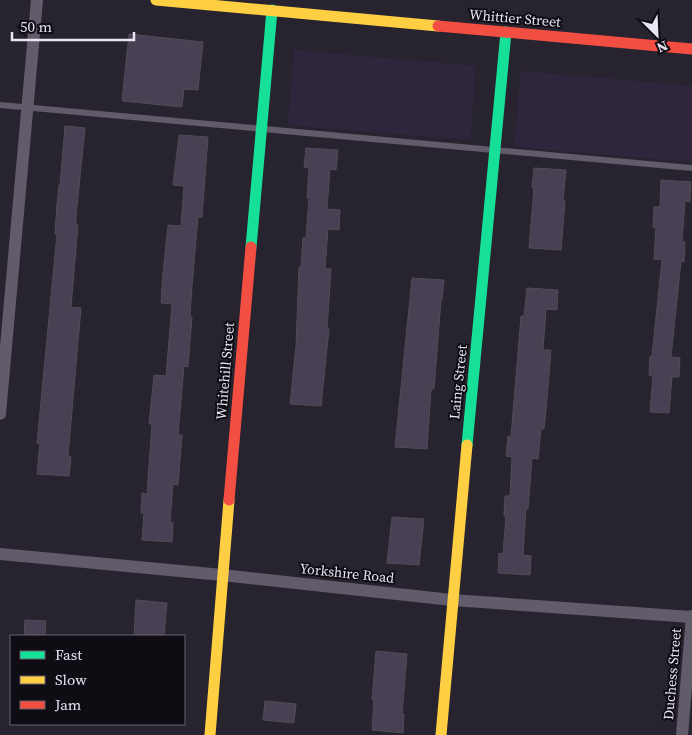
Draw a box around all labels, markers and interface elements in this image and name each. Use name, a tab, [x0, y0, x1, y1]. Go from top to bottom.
street label: Whittier Street	[468, 4, 562, 32]
scale bar	[12, 10, 135, 42]
north arrow	[632, 10, 682, 60]
text: 50 m	[20, 16, 52, 37]
text: N	[654, 36, 671, 58]
street label: Whitehill Street	[211, 321, 239, 421]
street label: Laing Street	[444, 343, 472, 420]
street label: Yorkshire Road	[299, 558, 395, 588]
street label: Duchess Street	[658, 627, 686, 721]
legend	[10, 635, 185, 725]
text: Fast	[55, 644, 82, 665]
text: Slow	[55, 669, 87, 690]
text: Jam	[54, 694, 82, 715]

